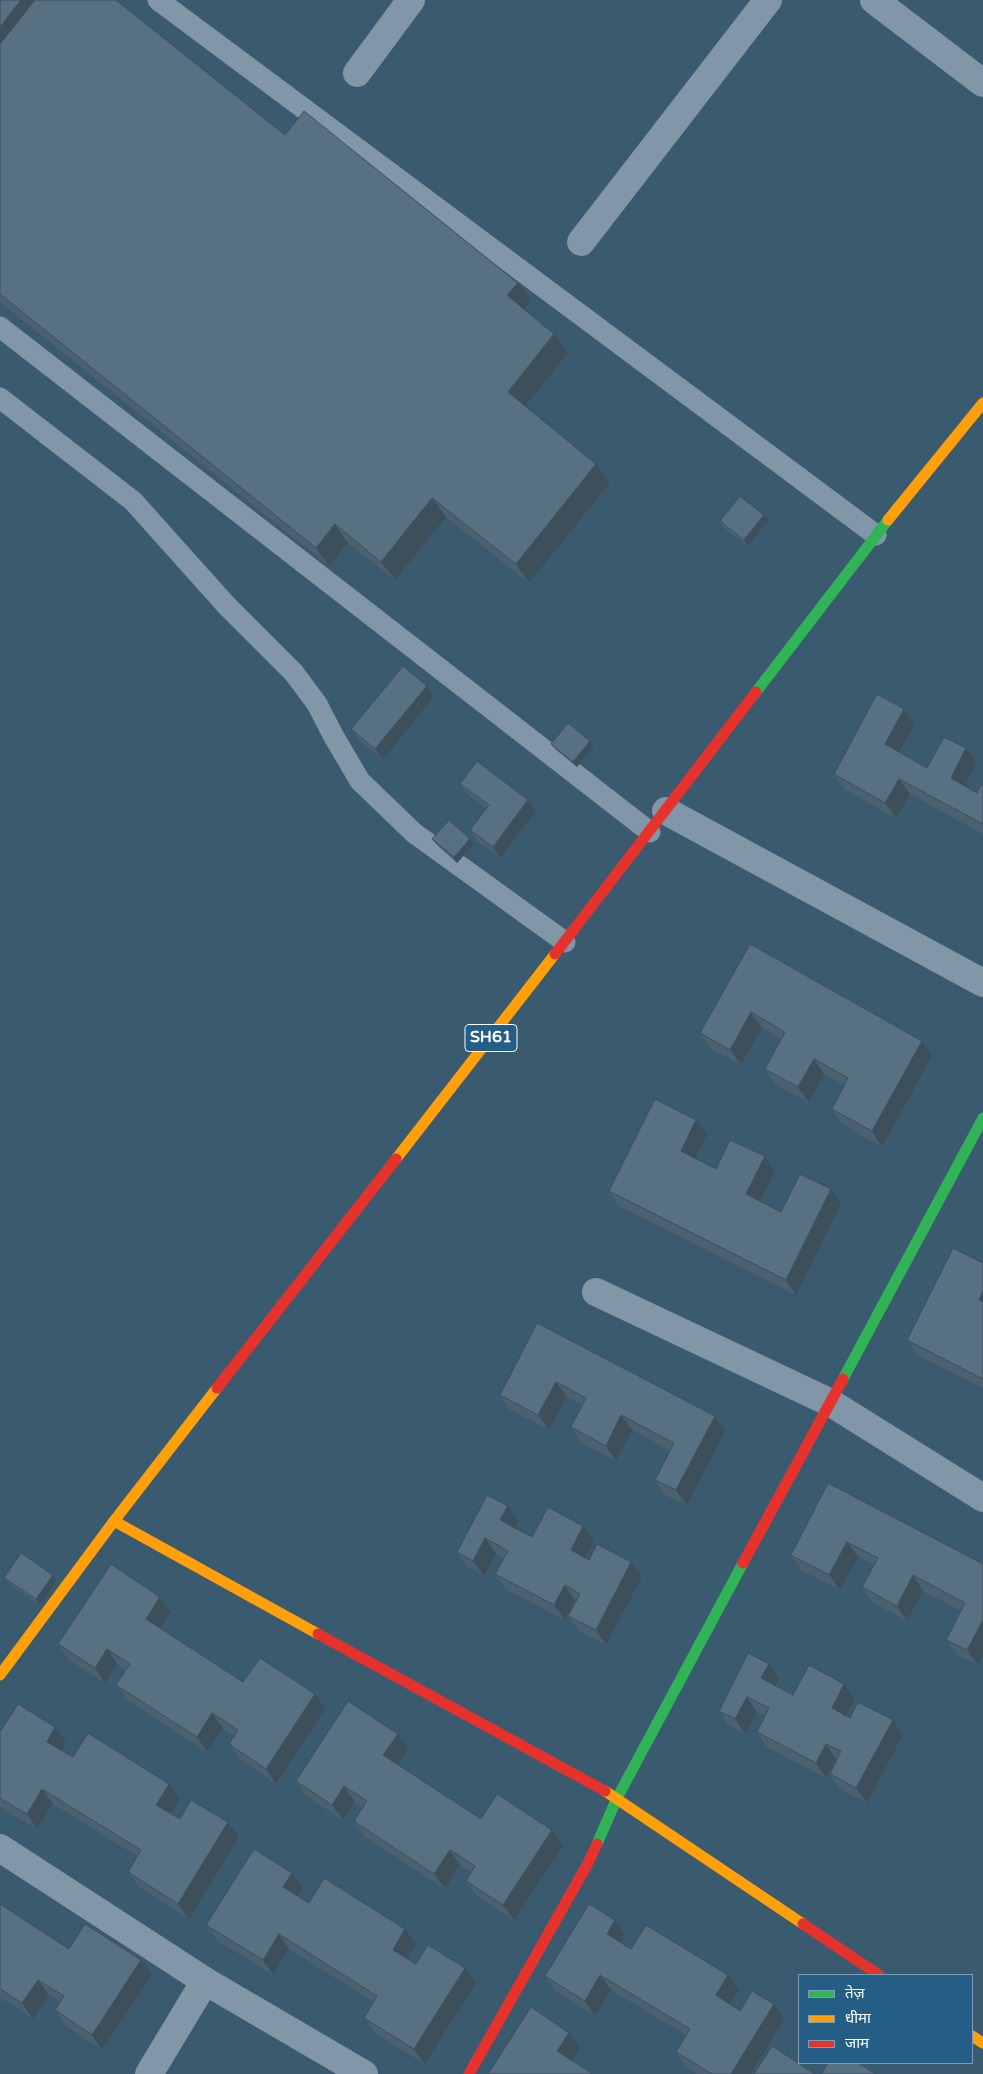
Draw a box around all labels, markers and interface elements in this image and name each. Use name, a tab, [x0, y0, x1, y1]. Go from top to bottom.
road number: SH61	[465, 1024, 517, 1052]
legend	[798, 1974, 973, 2064]
text: तेज़	[845, 1984, 865, 2002]
text: धीमा	[845, 2009, 871, 2027]
text: जाम	[845, 2034, 869, 2052]

